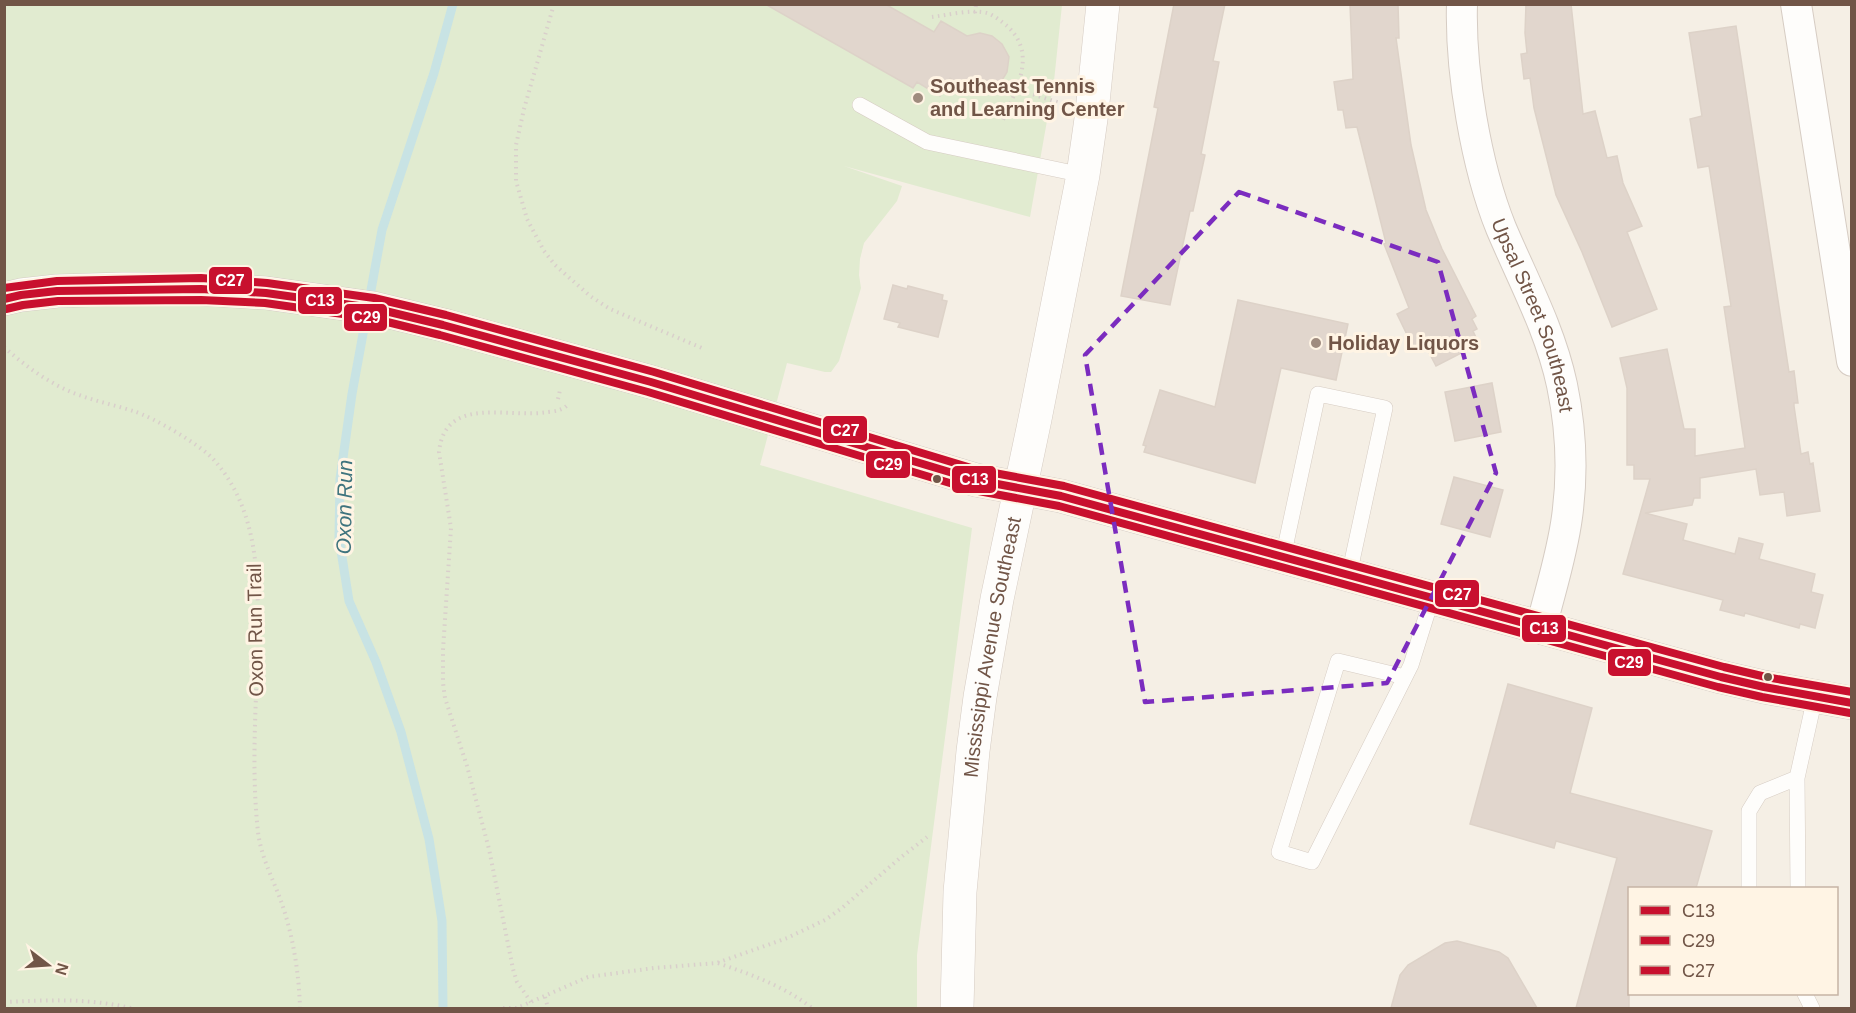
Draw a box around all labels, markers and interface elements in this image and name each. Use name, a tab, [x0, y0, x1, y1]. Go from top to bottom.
place label: Southeast Tennis and Learning Center	[930, 75, 1125, 120]
marker: Southeast Tennis and Learning Center	[911, 91, 925, 105]
street label: Upsal Street Southeast	[1487, 215, 1578, 414]
line badge: C27	[208, 266, 253, 295]
text: C27	[215, 272, 245, 289]
line badge: C13	[297, 286, 343, 315]
text: C13	[305, 292, 335, 309]
line badge: C29	[343, 303, 388, 332]
text: C29	[351, 309, 381, 326]
place label: Holiday Liquors	[1328, 332, 1479, 354]
marker: Holiday Liquors	[1309, 336, 1323, 350]
line badge: C27	[822, 415, 868, 444]
text: C27	[830, 422, 860, 439]
line badge: C29	[865, 450, 911, 479]
text: C29	[873, 456, 903, 473]
water label: Oxon Run	[332, 460, 356, 554]
line badge: C13	[951, 465, 997, 494]
text: C13	[959, 471, 989, 488]
unlabelled marker	[931, 473, 943, 485]
street label: Mississippi Avenue Southeast	[960, 514, 1025, 779]
street label: Oxon Run Trail	[243, 563, 267, 697]
line badge: C27	[1434, 579, 1480, 608]
text: C27	[1442, 586, 1472, 603]
line badge: C13	[1521, 614, 1567, 643]
text: C13	[1529, 620, 1559, 637]
line badge: C29	[1607, 648, 1652, 677]
text: C29	[1614, 654, 1644, 671]
unlabelled marker	[1762, 671, 1774, 683]
legend	[1628, 887, 1838, 995]
text: C13	[1682, 901, 1715, 921]
text: C29	[1682, 931, 1715, 951]
north arrow	[18, 935, 78, 995]
text: N	[52, 961, 72, 977]
text: C27	[1682, 961, 1715, 981]

